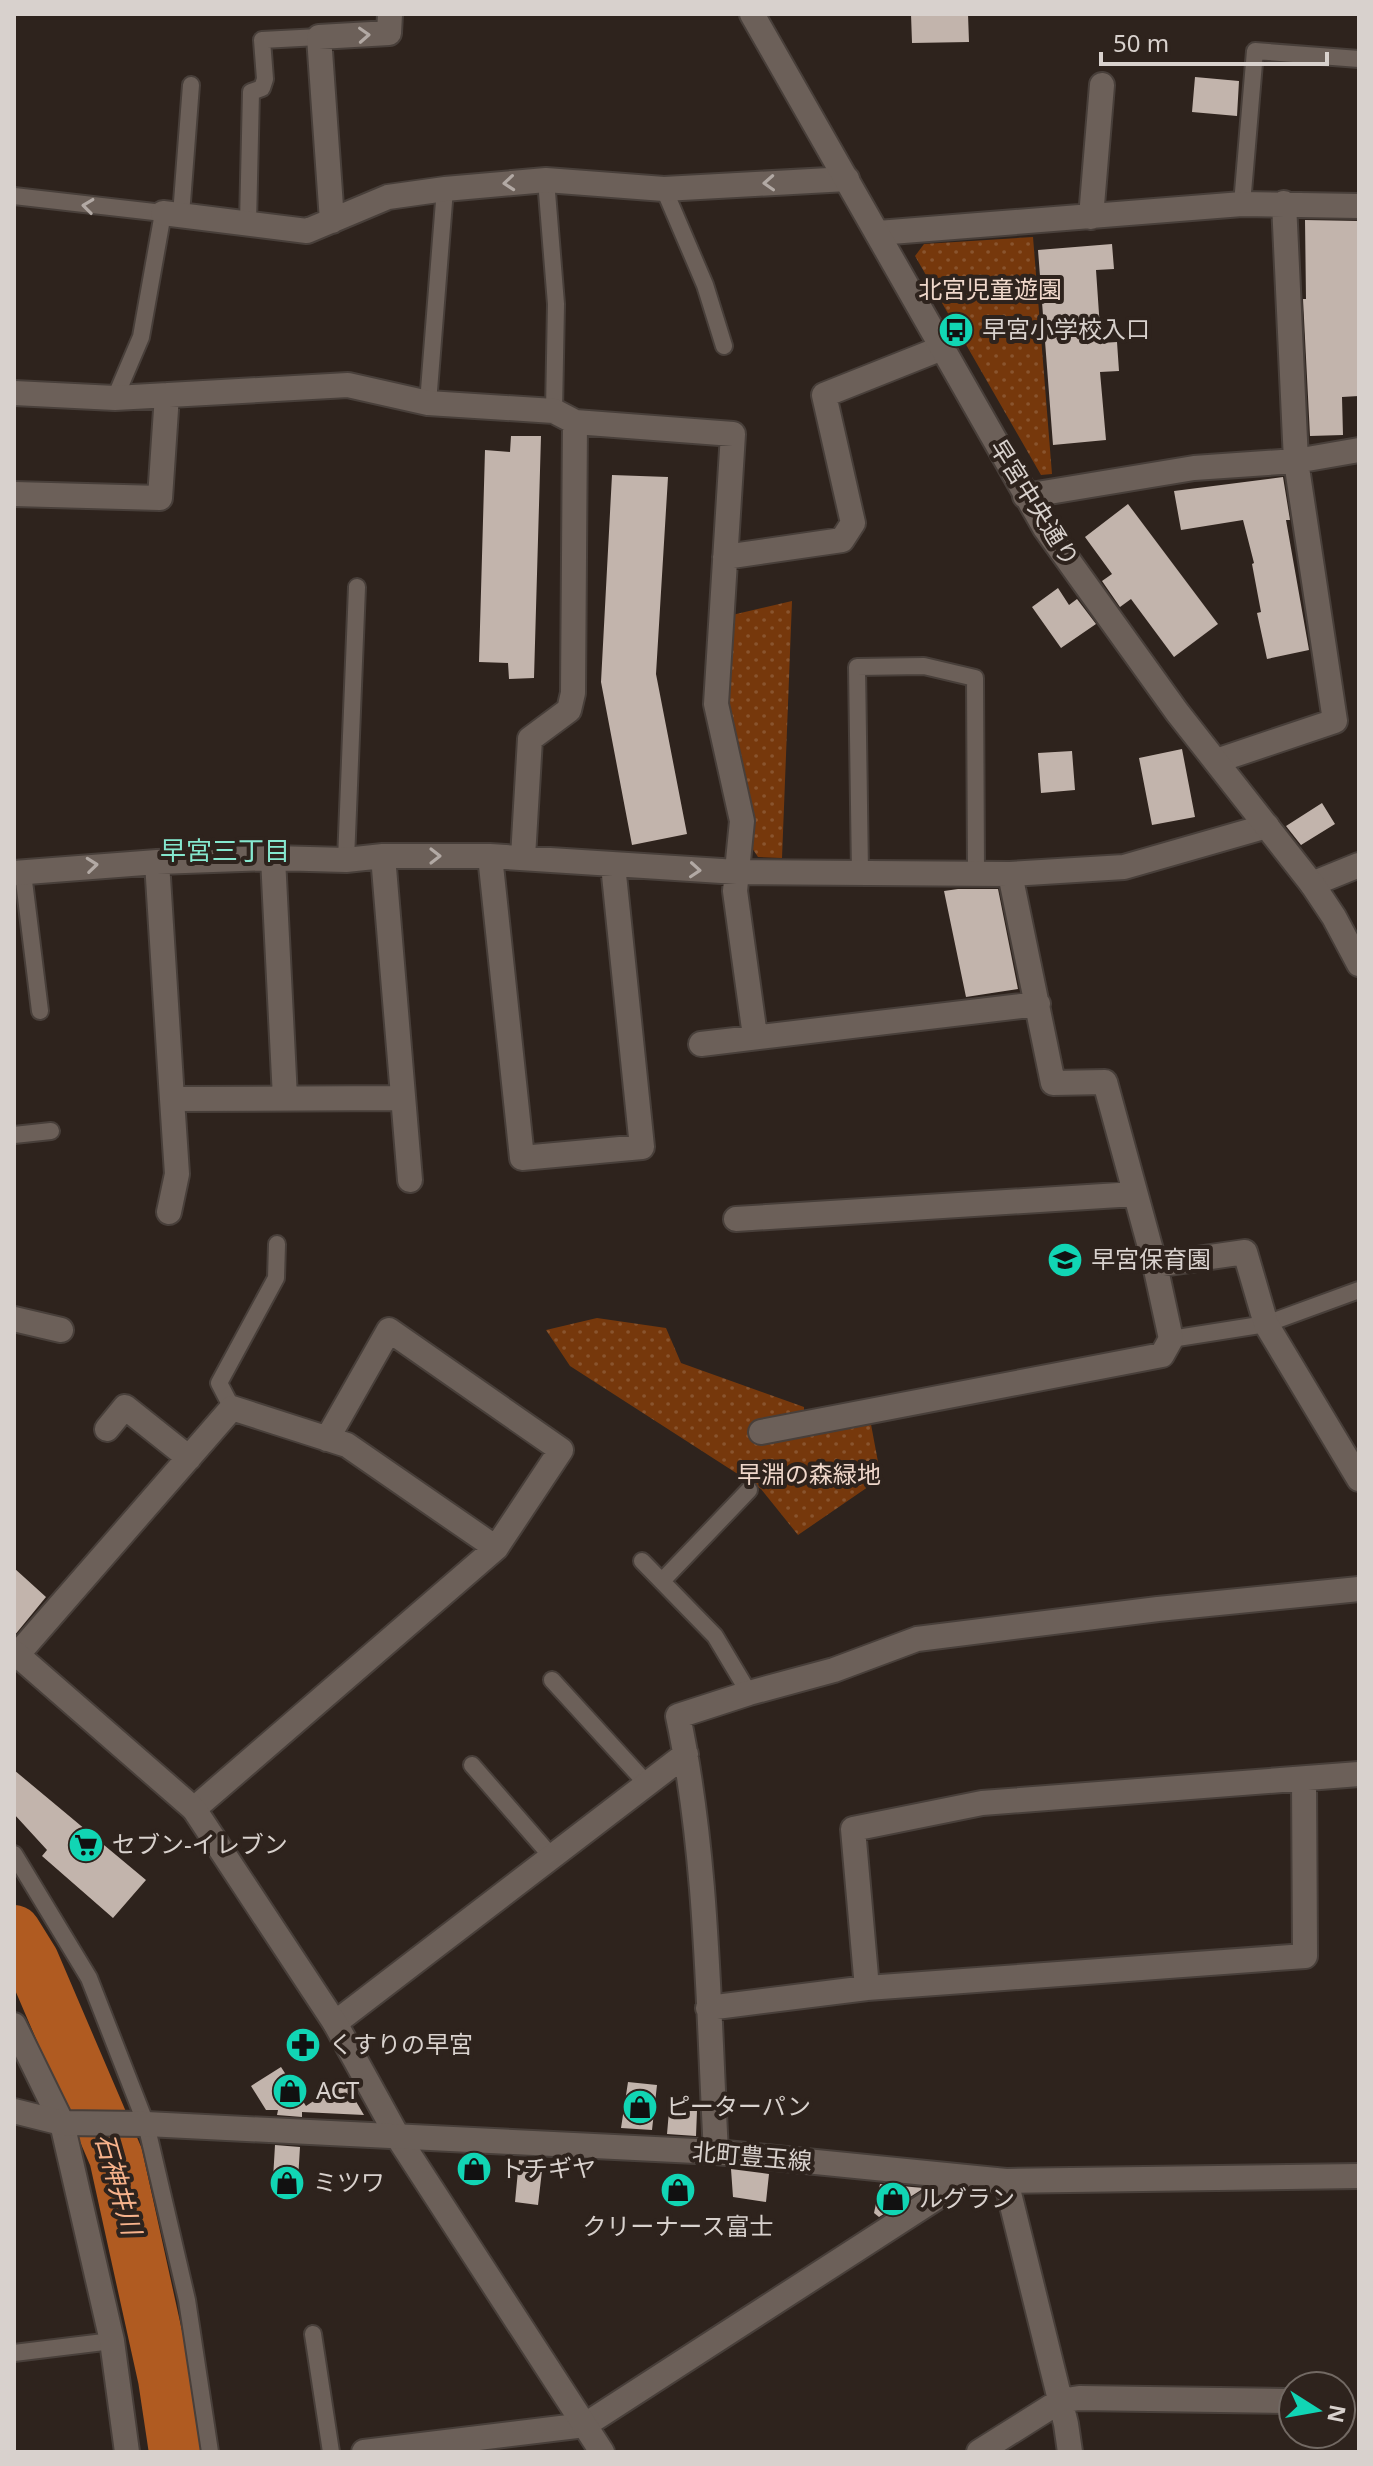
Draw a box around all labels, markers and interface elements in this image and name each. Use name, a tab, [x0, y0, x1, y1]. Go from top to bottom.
scale bar	[1101, 16, 1327, 66]
one-way arrow	[358, 26, 371, 43]
text: 50 m	[1113, 26, 1169, 59]
one-way arrow	[762, 174, 775, 191]
one-way arrow	[502, 175, 515, 192]
one-way arrow	[81, 197, 94, 214]
park label: 北宮児童遊園	[918, 272, 1062, 305]
bus stop icon: 早宮小学校入口	[937, 311, 975, 349]
place label: 早宮小学校入口	[982, 312, 1150, 345]
street label: 早宮中央通り	[983, 432, 1087, 572]
district label: 早宮三丁目	[160, 832, 290, 868]
one-way arrow	[429, 847, 442, 865]
one-way arrow	[85, 857, 98, 874]
one-way arrow	[689, 861, 702, 878]
school or university icon: 早宮保育園	[1046, 1241, 1084, 1279]
place label: 早宮保育園	[1091, 1242, 1211, 1275]
park label: 早淵の森緑地	[737, 1457, 881, 1490]
supermarket icon: セブン-イレブン	[67, 1826, 105, 1864]
place label: セブン-イレブン	[112, 1827, 288, 1860]
pharmacy icon: くすりの早宮	[284, 2026, 322, 2064]
place label: くすりの早宮	[329, 2027, 473, 2060]
shop icon: ACT	[271, 2072, 309, 2110]
place label: ACT	[316, 2073, 360, 2106]
shop icon: ピーターパン	[621, 2088, 659, 2126]
place label: ピーターパン	[666, 2089, 811, 2122]
water label: 石神井川	[87, 2129, 151, 2242]
street label: 北町豊玉線	[691, 2134, 813, 2177]
shop icon: トチギヤ	[455, 2150, 493, 2188]
place label: トチギヤ	[500, 2151, 596, 2184]
shop icon: ミツワ	[268, 2164, 306, 2202]
place label: ミツワ	[313, 2165, 385, 2198]
shop icon: クリーナース富士	[659, 2171, 697, 2209]
shop icon: ルグラン	[874, 2180, 912, 2218]
place label: ルグラン	[919, 2181, 1015, 2214]
place label: クリーナース富士	[583, 2209, 773, 2242]
north arrow	[1277, 2370, 1357, 2450]
text: N	[1321, 2402, 1354, 2426]

